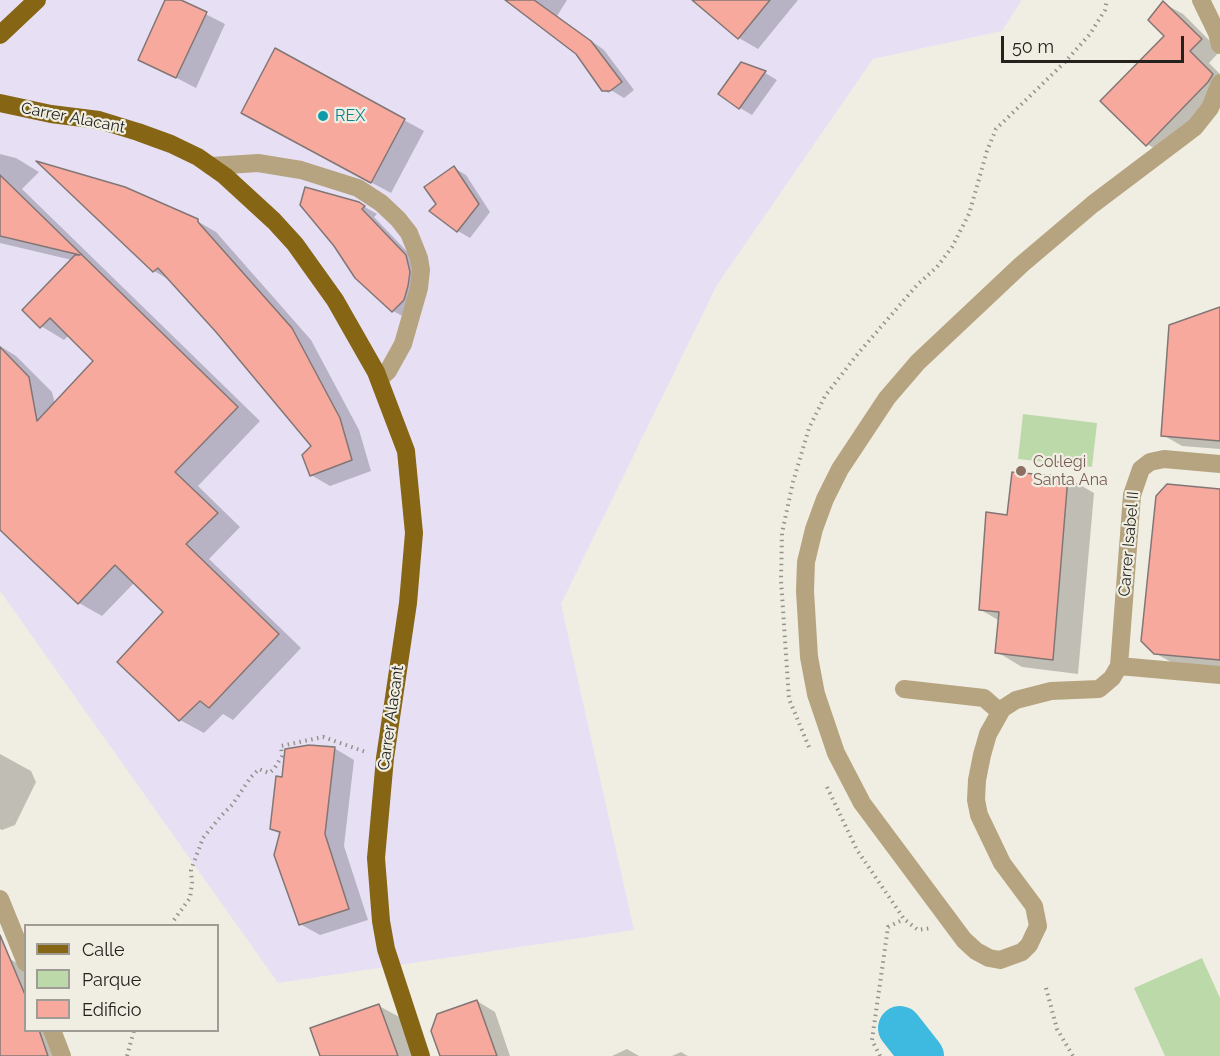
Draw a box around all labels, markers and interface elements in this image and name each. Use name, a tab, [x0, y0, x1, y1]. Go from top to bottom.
scale bar	[1004, 24, 1187, 62]
text: 50 m	[1012, 36, 1054, 57]
street label: Carrer Alacant	[19, 98, 127, 138]
place label: REX	[335, 106, 365, 126]
marker: REX	[316, 109, 330, 123]
place label: Col·legi Santa Ana	[1033, 452, 1108, 490]
marker: Col·legi Santa Ana	[1014, 464, 1028, 478]
street label: Carrer Isabel II	[1115, 491, 1143, 597]
street label: Carrer Alacant	[374, 664, 408, 772]
legend	[24, 924, 219, 1032]
text: Calle	[82, 939, 125, 960]
text: Parque	[82, 969, 141, 990]
text: Edificio	[82, 999, 141, 1020]

